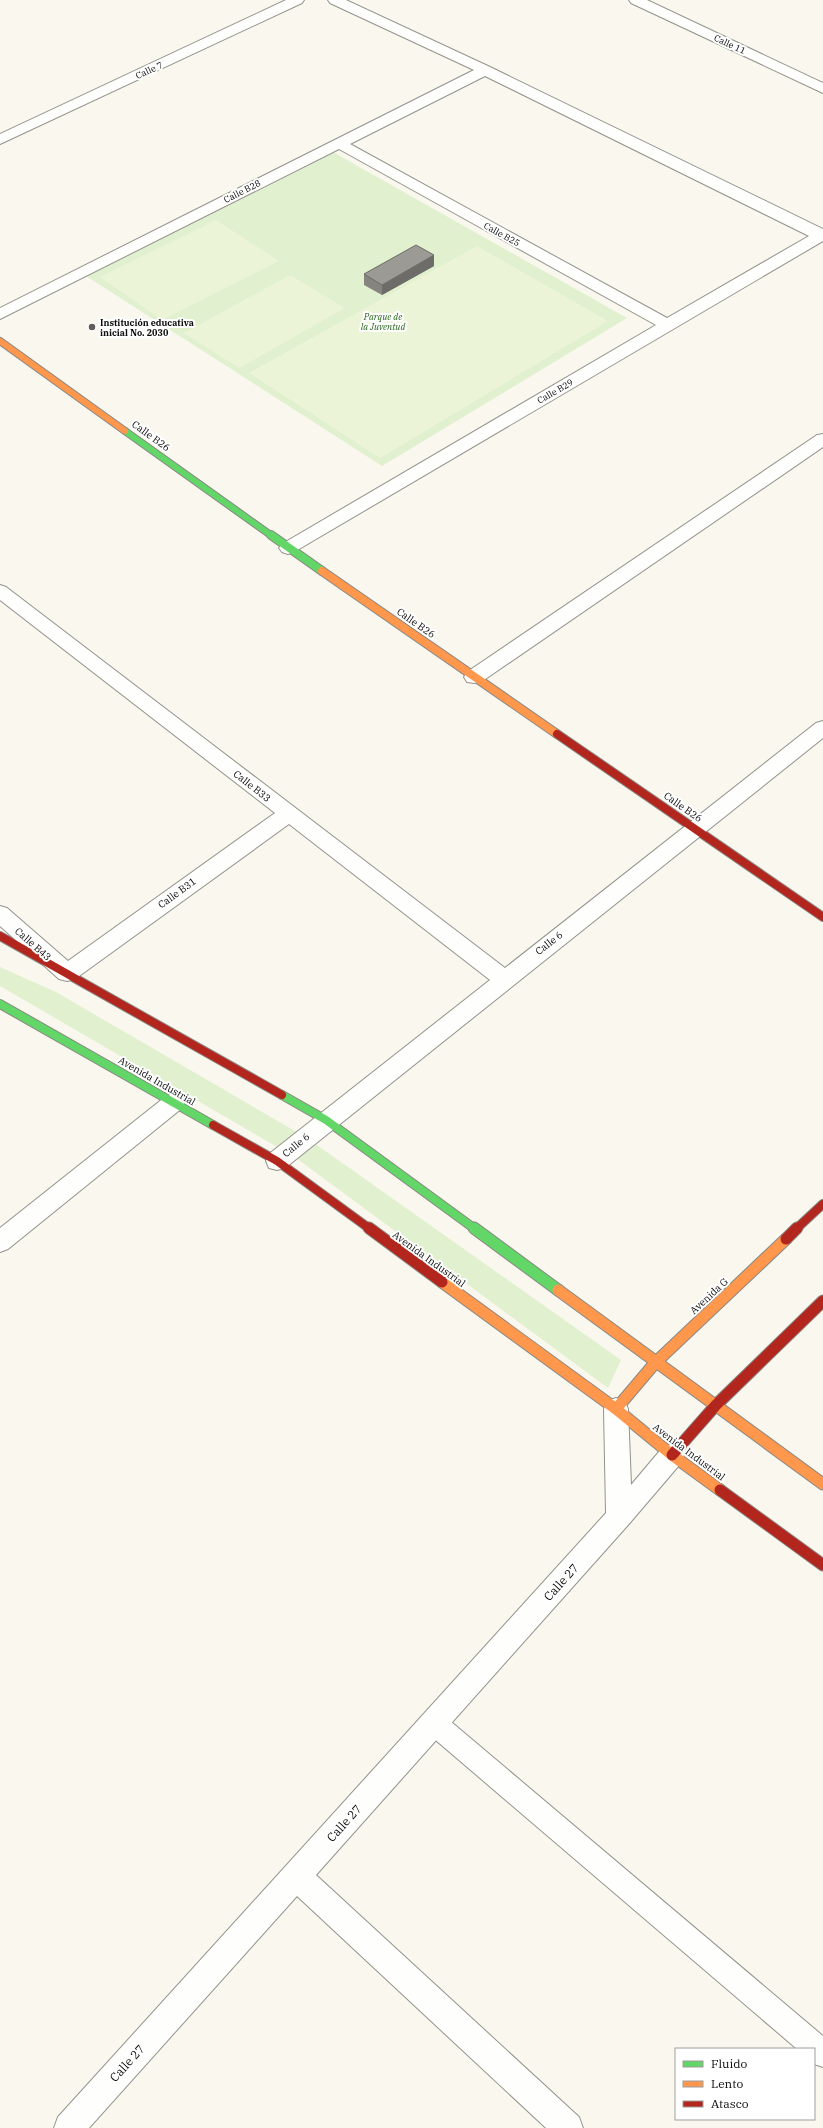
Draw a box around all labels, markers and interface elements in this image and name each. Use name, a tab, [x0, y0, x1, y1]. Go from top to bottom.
street label: Calle 11	[712, 32, 748, 56]
street label: Calle 7	[134, 59, 164, 81]
street label: Calle B28	[222, 177, 262, 205]
street label: Calle B25	[482, 220, 522, 248]
park label: Parque de la Juventud	[361, 311, 405, 332]
place label: Institución educativa inicial No. 2030	[100, 317, 194, 338]
marker: Institución educativa inicial No. 2030	[87, 322, 97, 332]
street label: Calle B29	[535, 376, 575, 406]
street label: Calle B26	[129, 418, 173, 454]
street label: Calle B26	[394, 605, 438, 641]
street label: Calle B33	[231, 767, 273, 805]
street label: Calle B26	[661, 789, 705, 825]
street label: Calle B31	[155, 875, 199, 911]
street label: Calle B43	[12, 925, 54, 963]
street label: Calle 6	[533, 928, 565, 958]
street label: Avenida Industrial	[116, 1054, 198, 1108]
street label: Calle 6	[280, 1130, 312, 1160]
street label: Avenida Industrial	[390, 1228, 468, 1290]
street label: Avenida G	[687, 1275, 731, 1317]
street label: Avenida Industrial	[650, 1421, 728, 1483]
street label: Calle 27	[540, 1560, 582, 1604]
street label: Calle 27	[323, 1801, 365, 1845]
street label: Calle 27	[106, 2041, 148, 2085]
legend	[675, 2048, 815, 2120]
text: Fluido	[711, 2056, 748, 2071]
text: Lento	[711, 2076, 743, 2091]
text: Atasco	[711, 2096, 749, 2111]

